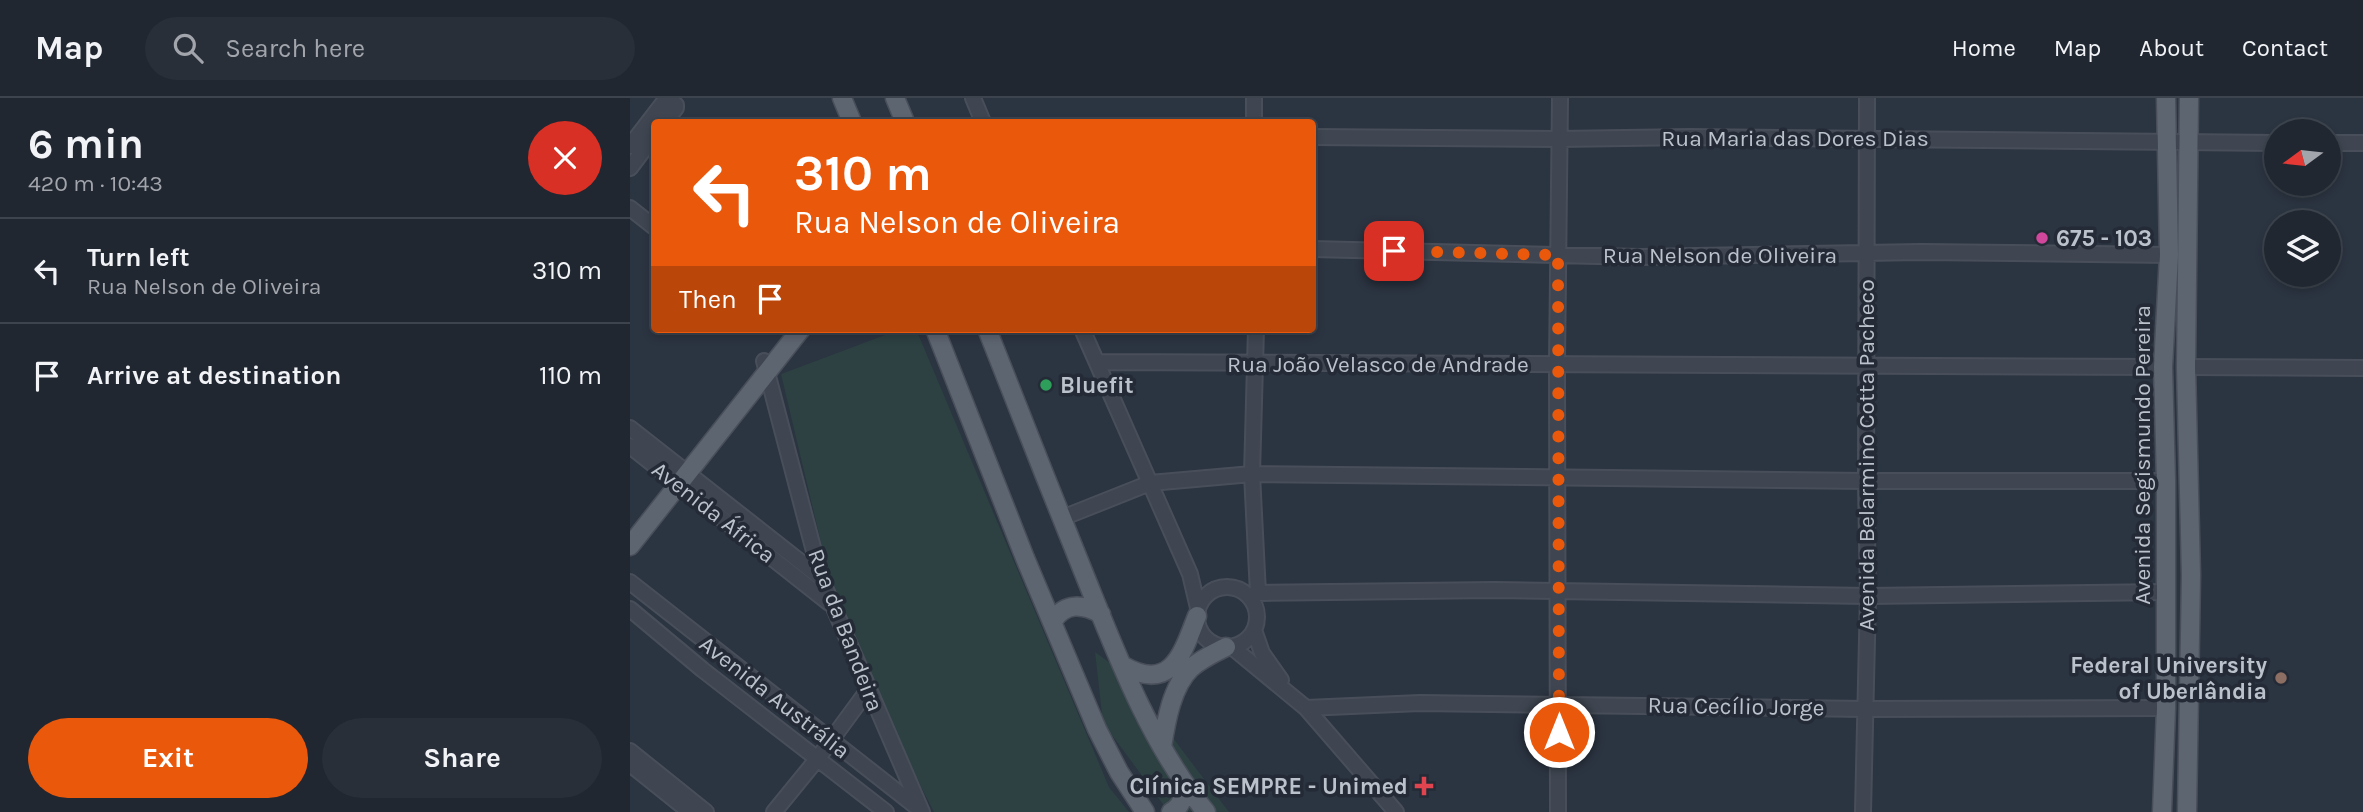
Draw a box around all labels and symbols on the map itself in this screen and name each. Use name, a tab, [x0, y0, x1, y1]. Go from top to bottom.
north arrow	[2264, 119, 2342, 196]
street label: Rua Maria das Dores Dias	[1661, 125, 1929, 152]
pin	[1364, 221, 1424, 281]
place label: 675 - 103	[2056, 225, 2152, 252]
marker: 675 - 103	[2034, 230, 2050, 246]
street label: Rua Nelson de Oliveira	[1603, 242, 1837, 269]
street label: Avenida Belarmino Cotta Pacheco	[1853, 279, 1880, 631]
street label: Avenida Segismundo Pereira	[2129, 305, 2156, 605]
street label: Rua João Velasco de Andrade	[1227, 351, 1529, 378]
place label: Bluefit	[1060, 372, 1134, 399]
marker: Bluefit	[1038, 377, 1054, 393]
street label: Avenida África	[647, 456, 781, 569]
street label: Rua da Bandeira	[802, 545, 889, 715]
street label: Avenida Austrália	[694, 630, 855, 764]
place label: Federal University of Uberlândia	[2070, 652, 2267, 705]
marker: Federal University of Uberlândia	[2273, 670, 2289, 686]
street label: Rua Cecílio Jorge	[1647, 691, 1825, 722]
position arrow	[1522, 695, 1596, 769]
place label: Clínica SEMPRE - Unimed	[1130, 773, 1408, 800]
marker: Clínica SEMPRE - Unimed	[1414, 776, 1434, 796]

